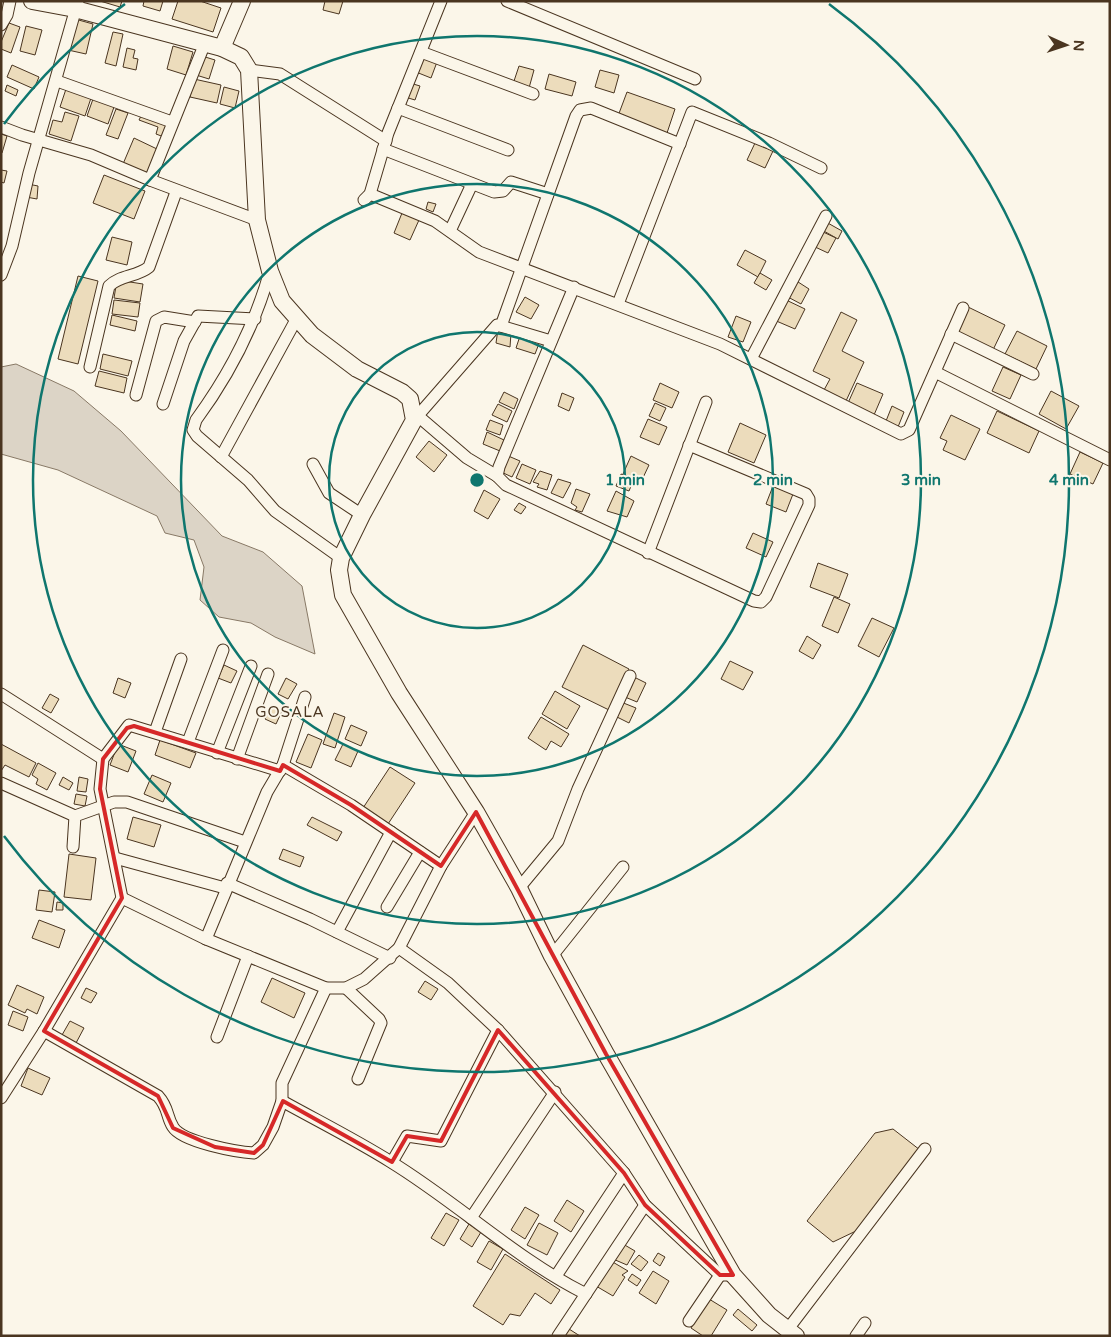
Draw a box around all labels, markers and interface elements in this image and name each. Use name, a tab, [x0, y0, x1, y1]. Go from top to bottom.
north arrow	[1041, 20, 1091, 70]
text: N	[1070, 40, 1087, 52]
centre of rings	[468, 471, 486, 489]
text: 1 min	[605, 471, 645, 489]
text: 2 min	[753, 471, 793, 489]
text: 3 min	[901, 471, 941, 489]
text: 4 min	[1049, 471, 1089, 489]
district label: GOSALA	[255, 703, 325, 721]

